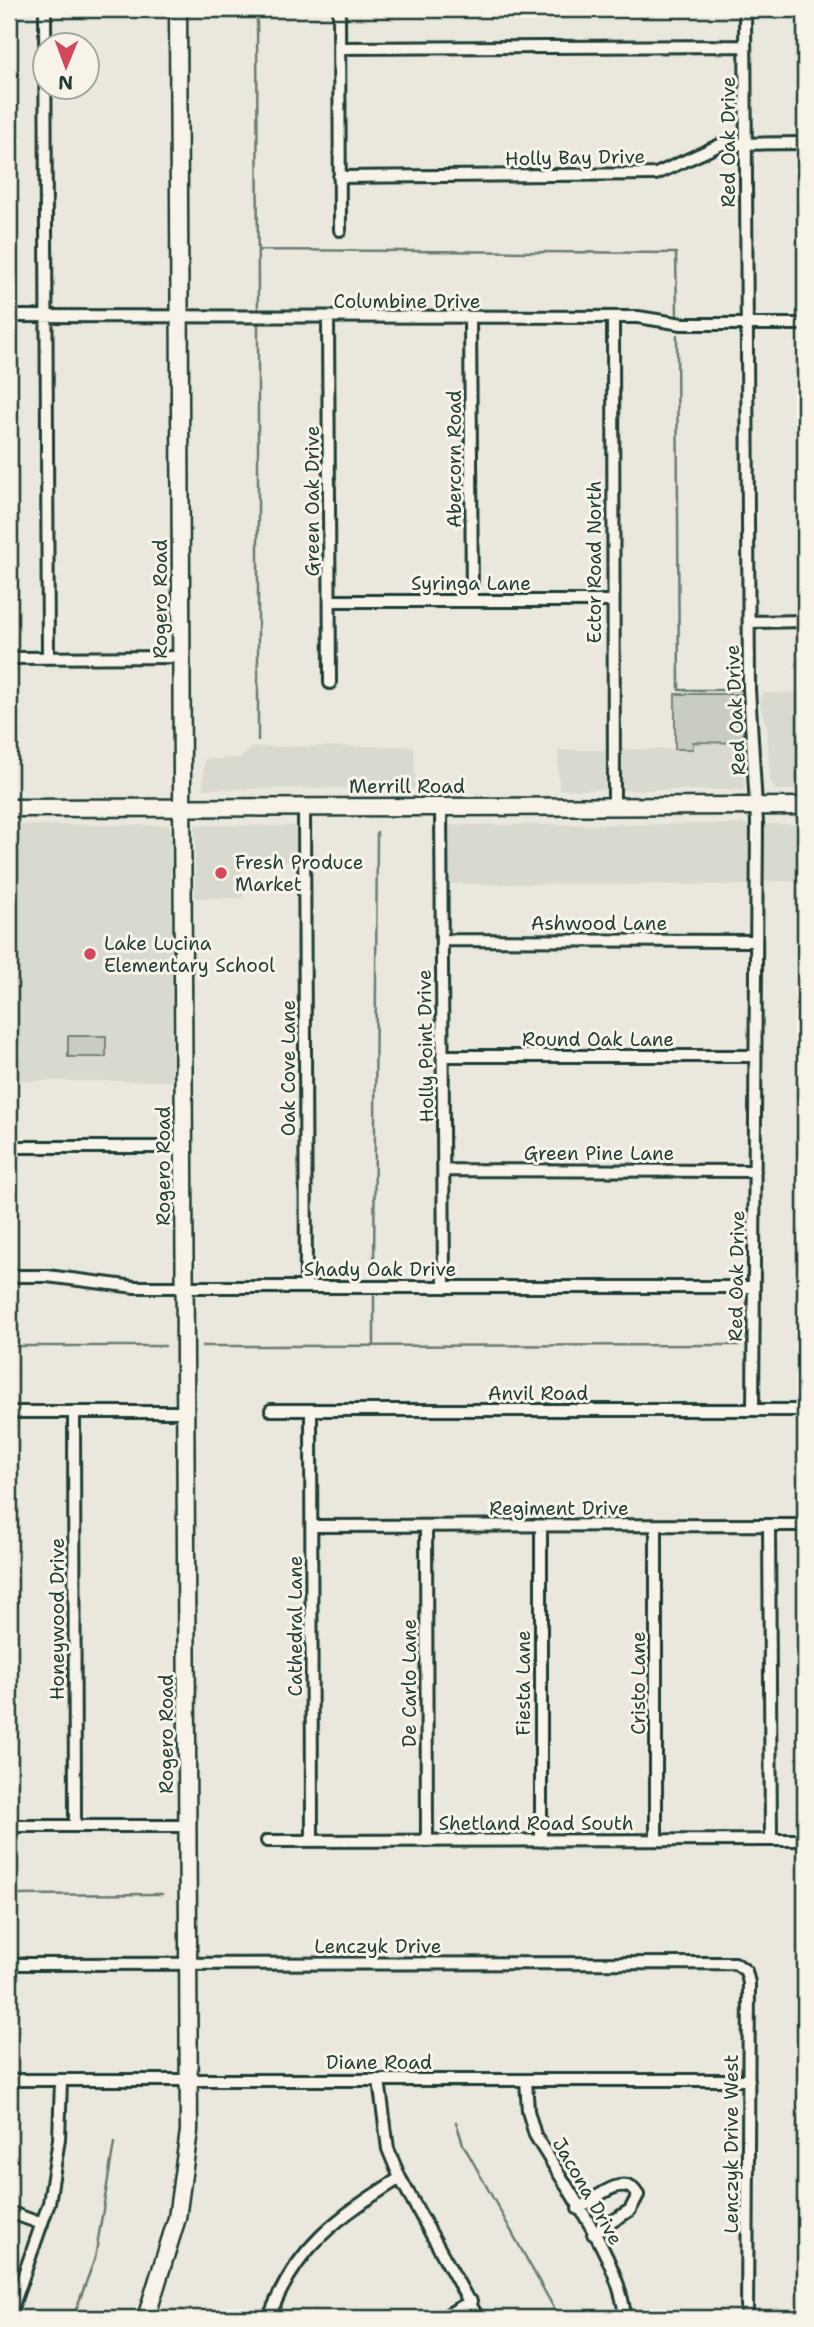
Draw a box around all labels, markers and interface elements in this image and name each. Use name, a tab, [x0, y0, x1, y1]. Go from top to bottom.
north arrow	[32, 32, 102, 102]
text: N	[58, 70, 73, 95]
street label: Red Oak Drive	[716, 76, 741, 208]
street label: Holly Bay Drive	[505, 144, 645, 171]
street label: Columbine Drive	[334, 289, 480, 314]
street label: Abercorn Road	[442, 390, 467, 528]
street label: Green Oak Drive	[300, 426, 325, 576]
street label: Ector Road North	[582, 481, 607, 643]
street label: Rogero Road	[148, 539, 173, 659]
street label: Syringa Lane	[411, 571, 531, 596]
street label: Red Oak Drive	[720, 644, 751, 776]
street label: Merrill Road	[349, 774, 465, 799]
place label: Fresh Produce Market	[235, 850, 364, 897]
marker: Fresh Produce Market	[213, 865, 229, 881]
street label: Ashwood Lane	[531, 911, 667, 936]
place label: Lake Lucina Elementary School	[104, 931, 275, 978]
marker: Lake Lucina Elementary School	[82, 946, 98, 962]
street label: Holly Point Drive	[412, 969, 439, 1123]
street label: Oak Cove Lane	[276, 1000, 301, 1136]
street label: Round Oak Lane	[522, 1027, 674, 1052]
street label: Rogero Road	[151, 1106, 176, 1226]
street label: Green Pine Lane	[524, 1141, 674, 1166]
street label: Red Oak Drive	[723, 1210, 750, 1342]
street label: Shady Oak Drive	[304, 1257, 456, 1282]
street label: Anvil Road	[488, 1381, 588, 1406]
street label: Regiment Drive	[489, 1496, 629, 1521]
street label: Honeywood Drive	[45, 1538, 70, 1700]
street label: Cathedral Lane	[283, 1555, 308, 1697]
street label: De Carlo Lane	[397, 1619, 422, 1747]
street label: Fiesta Lane	[511, 1630, 536, 1736]
street label: Cristo Lane	[626, 1631, 651, 1735]
street label: Rogero Road	[154, 1674, 179, 1794]
street label: Shetland Road South	[438, 1811, 634, 1836]
street label: Lenczyk Drive	[314, 1934, 442, 1959]
street label: Diane Road	[326, 2050, 432, 2075]
street label: Lenczyk Drive West	[719, 2054, 744, 2234]
street label: Jacona Drive	[547, 2133, 628, 2249]

